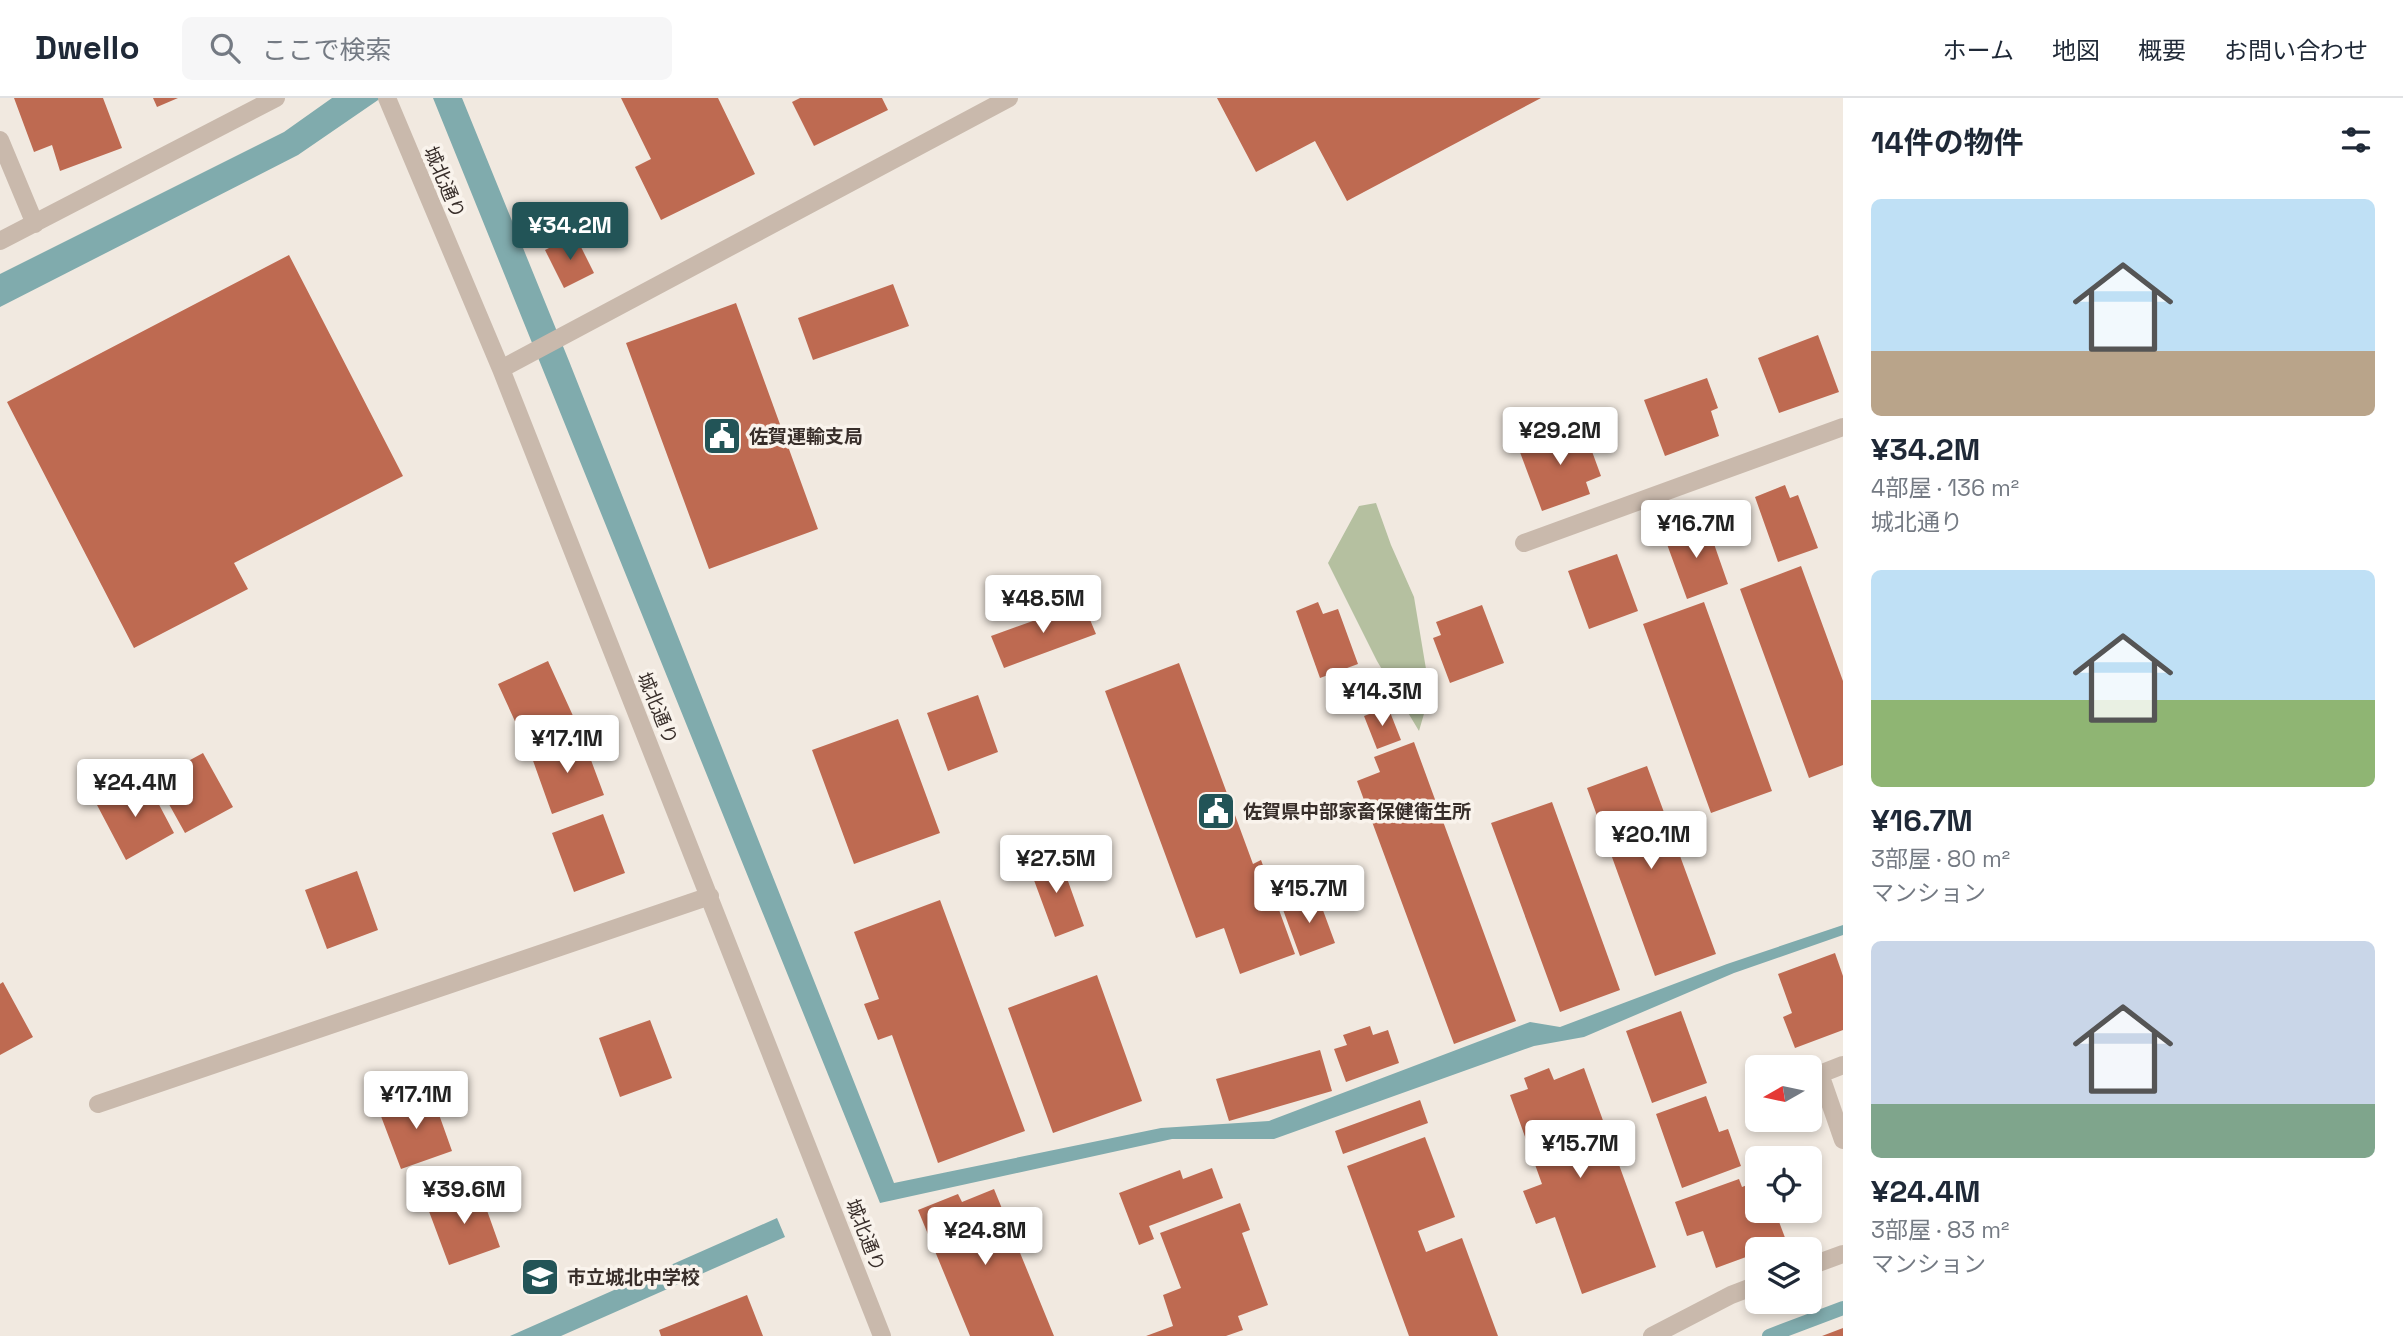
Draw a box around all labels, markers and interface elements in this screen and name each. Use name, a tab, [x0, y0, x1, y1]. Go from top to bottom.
search box	[182, 17, 672, 80]
text: Dwello	[35, 27, 140, 69]
icon: search	[206, 29, 244, 67]
text: ここで検索	[262, 33, 392, 67]
text: ホーム	[1943, 35, 2014, 66]
text: 地図	[2052, 35, 2100, 66]
text: 概要	[2138, 35, 2186, 66]
text: お問い合わせ	[2224, 35, 2368, 66]
icon: filters	[2337, 121, 2375, 159]
text: 14件の物件	[1871, 123, 2024, 162]
street label: 城北通り	[418, 142, 471, 222]
pin: ¥34.2M	[513, 202, 627, 262]
text: ¥34.2M	[528, 210, 612, 240]
icon: home	[2060, 244, 2186, 370]
pin: ¥29.2M	[1503, 408, 1617, 467]
public building icon: 佐賀運輸支局	[701, 415, 743, 457]
text: ¥29.2M	[1519, 415, 1601, 445]
place label: 佐賀運輸支局	[749, 424, 863, 449]
text: ¥34.2M	[1871, 430, 1980, 469]
text: 4部屋 · 136 m²	[1871, 473, 2019, 503]
pin: ¥16.7M	[1639, 500, 1753, 560]
text: 城北通り	[1871, 507, 1963, 537]
text: ¥16.7M	[1657, 508, 1735, 538]
pin: ¥48.5M	[986, 575, 1100, 635]
text: ¥48.5M	[1001, 583, 1085, 613]
icon: home	[2060, 615, 2186, 741]
street label: 城北通り	[632, 668, 683, 748]
pin: ¥14.3M	[1325, 668, 1439, 728]
text: ¥14.3M	[1342, 676, 1422, 706]
pin: ¥17.1M	[510, 716, 624, 775]
text: ¥17.1M	[531, 723, 603, 753]
pin: ¥24.4M	[78, 760, 192, 819]
text: ¥24.4M	[93, 767, 177, 797]
public building icon: 佐賀県中部家畜保健衛生所	[1195, 790, 1237, 832]
place label: 佐賀県中部家畜保健衛生所	[1243, 799, 1471, 824]
text: ¥16.7M	[1871, 801, 1973, 840]
pin: ¥20.1M	[1594, 812, 1708, 871]
text: ¥20.1M	[1612, 819, 1690, 849]
pin: ¥27.5M	[999, 836, 1113, 895]
text: ¥27.5M	[1016, 843, 1096, 873]
text: 3部屋 · 80 m²	[1871, 844, 2010, 874]
pin: ¥15.7M	[1252, 866, 1366, 925]
text: ¥15.7M	[1270, 873, 1348, 903]
text: マンション	[1871, 878, 1986, 908]
icon: home	[2060, 986, 2186, 1112]
north arrow	[1745, 1055, 1822, 1132]
map controls	[1745, 1055, 1822, 1314]
pin: ¥17.1M	[359, 1072, 473, 1131]
text: ¥17.1M	[380, 1079, 452, 1109]
pin: ¥15.7M	[1523, 1121, 1637, 1180]
text: ¥15.7M	[1541, 1128, 1619, 1158]
button: locate	[1745, 1146, 1822, 1223]
pin: ¥39.6M	[407, 1166, 521, 1226]
text: ¥24.4M	[1871, 1172, 1981, 1211]
text: ¥39.6M	[422, 1174, 506, 1204]
street label: 城北通り	[840, 1195, 891, 1275]
pin: ¥24.8M	[928, 1208, 1042, 1267]
text: ¥24.8M	[943, 1215, 1027, 1245]
text: 3部屋 · 83 m²	[1871, 1215, 2009, 1245]
button: layers	[1745, 1237, 1822, 1314]
text: マンション	[1871, 1249, 1986, 1279]
school or university icon: 市立城北中学校	[519, 1256, 561, 1298]
place label: 市立城北中学校	[567, 1265, 700, 1290]

